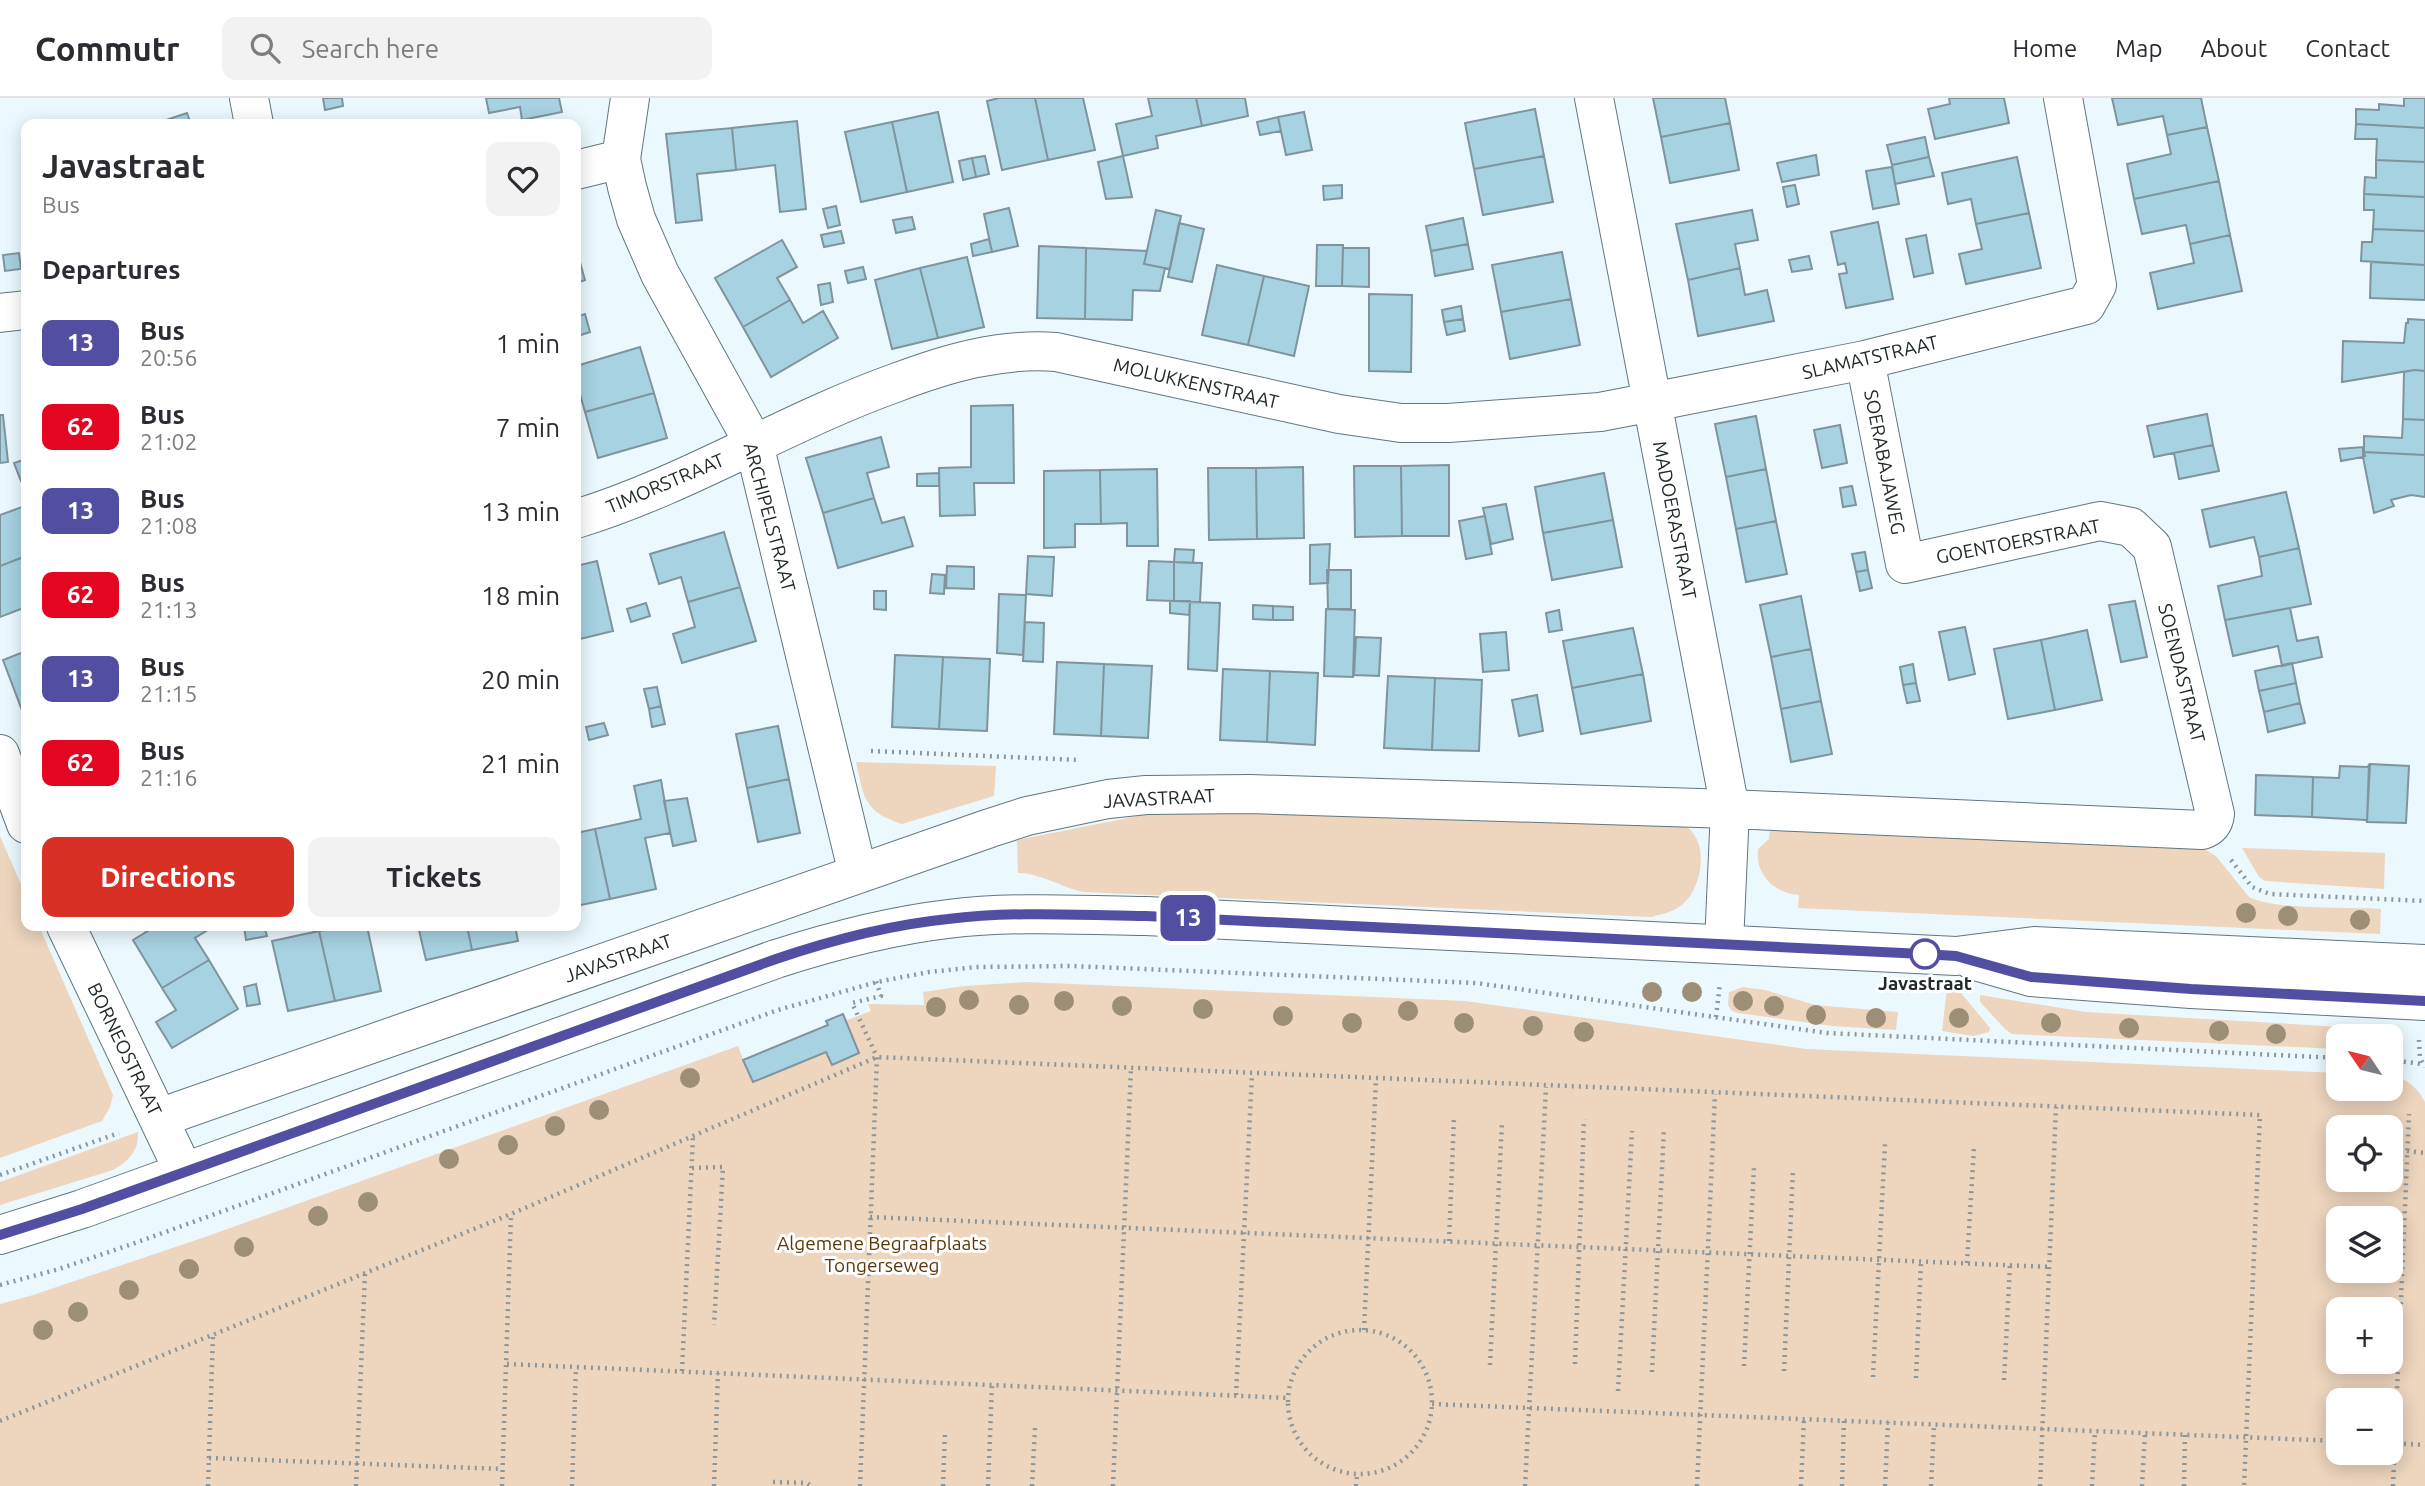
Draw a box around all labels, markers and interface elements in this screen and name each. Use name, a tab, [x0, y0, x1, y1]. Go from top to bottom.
search box	[222, 17, 712, 80]
icon: search	[246, 29, 284, 67]
text: Commutr	[35, 30, 180, 67]
text: Search here	[302, 34, 439, 63]
text: Home	[2012, 35, 2077, 62]
text: Map	[2115, 35, 2162, 62]
text: About	[2200, 35, 2267, 62]
text: Contact	[2305, 35, 2390, 62]
button: heart	[486, 142, 560, 216]
text: Javastraat	[42, 147, 205, 184]
text: Bus	[42, 192, 80, 217]
text: Departures	[42, 255, 180, 284]
text: Bus	[140, 316, 185, 345]
text: 13	[67, 329, 94, 356]
text: 1 min	[496, 329, 560, 358]
street label: SLAMATSTRAAT	[1800, 331, 1940, 383]
text: 20:56	[140, 345, 198, 370]
street label: MOLUKKENSTRAAT	[1111, 353, 1281, 413]
street label: SOERABAJAWEG	[1860, 388, 1910, 536]
text: Bus	[140, 400, 185, 429]
text: 62	[67, 413, 94, 440]
text: 7 min	[496, 413, 560, 442]
text: 21:02	[140, 429, 198, 454]
street label: MADOERASTRAAT	[1649, 439, 1701, 601]
street label: ARCHIPELSTRAAT	[740, 440, 801, 594]
street label: TIMORSTRAAT	[603, 448, 728, 518]
text: Bus	[140, 484, 185, 513]
text: 13	[67, 497, 94, 524]
text: 13 min	[481, 497, 560, 526]
text: 21:08	[140, 513, 198, 538]
street label: GOENTOERSTRAAT	[1934, 514, 2102, 568]
text: Bus	[140, 568, 185, 597]
text: 62	[67, 581, 94, 608]
text: 18 min	[481, 581, 560, 610]
text: 21:13	[140, 597, 198, 622]
street label: SOENDASTRAAT	[2154, 601, 2210, 745]
text: Bus	[140, 652, 185, 681]
text: 13	[67, 665, 94, 692]
text: 20 min	[481, 665, 560, 694]
text: 21:15	[140, 681, 198, 706]
text: Bus	[140, 736, 185, 765]
text: 62	[67, 749, 94, 776]
text: 21 min	[481, 749, 560, 778]
text: 21:16	[140, 765, 198, 790]
street label: JAVASTRAAT	[1102, 784, 1216, 812]
button: Directions	[42, 837, 294, 917]
button: Tickets	[308, 837, 560, 917]
line badge: 13	[1156, 895, 1220, 941]
text: 13	[1174, 904, 1202, 931]
street label: JAVASTRAAT	[561, 929, 675, 987]
marker: Javastraat	[1910, 939, 1940, 969]
place label: Javastraat	[1878, 972, 1972, 994]
street label: BORNEOSTRAAT	[83, 979, 167, 1119]
north arrow	[2326, 1024, 2403, 1101]
map controls	[2326, 1024, 2403, 1465]
button: locate	[2326, 1115, 2403, 1192]
button: layers	[2326, 1206, 2403, 1283]
park label: Algemene Begraafplaats Tongerseweg	[777, 1232, 987, 1276]
button: +	[2326, 1297, 2403, 1374]
button: −	[2326, 1388, 2403, 1465]

